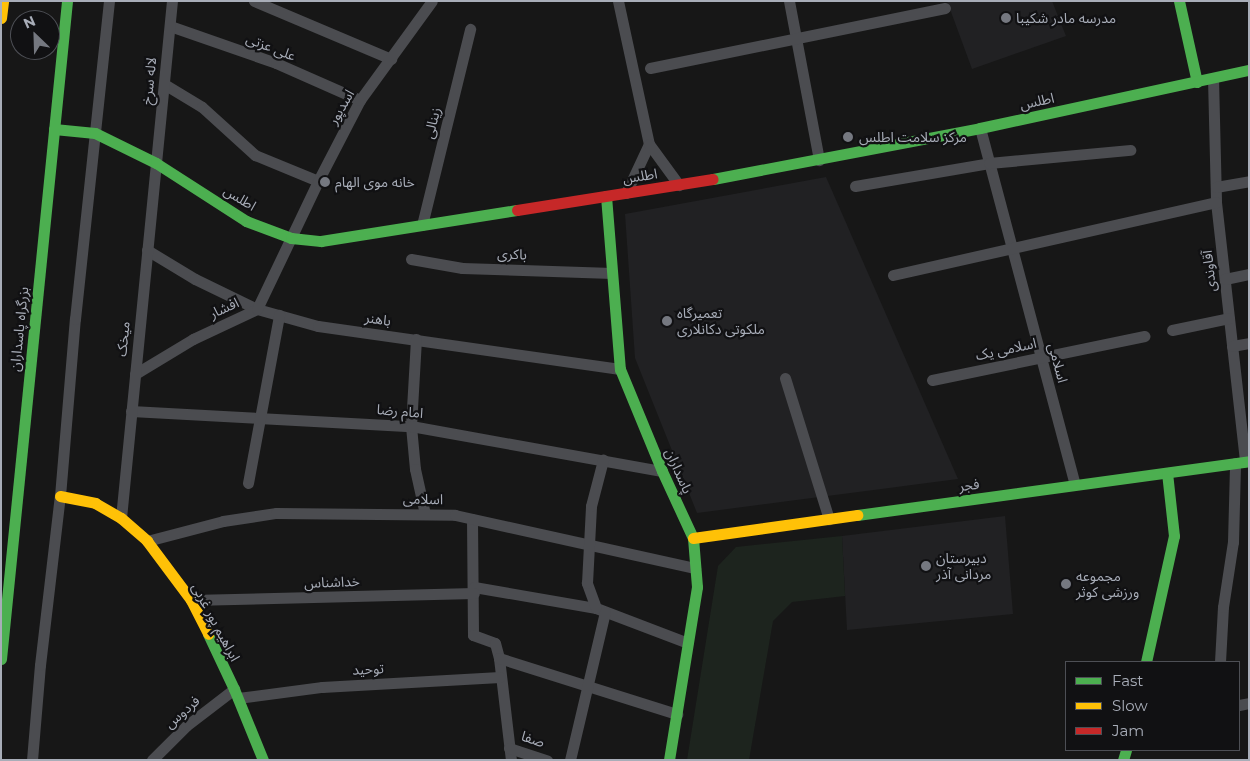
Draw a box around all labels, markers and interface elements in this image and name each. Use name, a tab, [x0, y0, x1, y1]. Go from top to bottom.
north arrow	[10, 10, 60, 60]
place label: مدرسه مادر شکیبا	[1016, 10, 1116, 26]
text: N	[20, 12, 38, 33]
marker: مدرسه مادر شکیبا	[1000, 12, 1012, 24]
street label: علی عزتی	[244, 30, 298, 64]
street label: لاله سرخ	[138, 56, 160, 106]
street label: اسدپور	[324, 86, 358, 128]
street label: اطلس	[1018, 89, 1056, 113]
street label: زینالی	[420, 106, 444, 140]
place label: مرکز سلامت اطلس	[859, 129, 967, 145]
marker: مرکز سلامت اطلس	[841, 130, 855, 144]
street label: اطلس	[622, 165, 658, 187]
place label: خانه موی الهام	[335, 174, 415, 190]
marker: خانه موی الهام	[319, 176, 331, 188]
street label: اطلس	[221, 182, 259, 214]
street label: باکری	[497, 245, 527, 263]
street label: آقاوندی	[1198, 249, 1220, 293]
street label: بزرگراه پاسداران	[6, 286, 32, 372]
street label: افشار	[207, 294, 241, 322]
place label: تعمیرگاه ملکوتی دکانلاری	[677, 305, 765, 338]
street label: باهنر	[364, 309, 392, 329]
marker: تعمیرگاه ملکوتی دکانلاری	[661, 315, 673, 327]
street label: میخک	[113, 321, 133, 357]
street label: اسلامی یک	[974, 334, 1038, 364]
street label: اسلامی	[1045, 341, 1071, 385]
street label: امام رضا	[376, 401, 424, 421]
street label: پاسداران	[662, 446, 696, 496]
street label: فجر	[958, 475, 980, 495]
street label: اسلامی	[403, 490, 443, 508]
place label: دبیرستان مردانی آذر	[936, 550, 991, 582]
marker: دبیرستان مردانی آذر	[920, 560, 932, 572]
place label: مجموعه ورزشی کوثر	[1076, 568, 1139, 600]
street label: خداشناس	[304, 573, 360, 591]
marker: مجموعه ورزشی کوثر	[1060, 578, 1072, 590]
street label: ابراهیم پور غربی	[188, 580, 244, 664]
street label: توحید	[352, 660, 384, 678]
legend	[1065, 661, 1240, 751]
text: Fast	[1112, 671, 1143, 690]
street label: فردوس	[161, 692, 203, 732]
text: Slow	[1112, 696, 1148, 715]
text: Jam	[1112, 721, 1144, 740]
street label: صفا	[519, 727, 547, 751]

